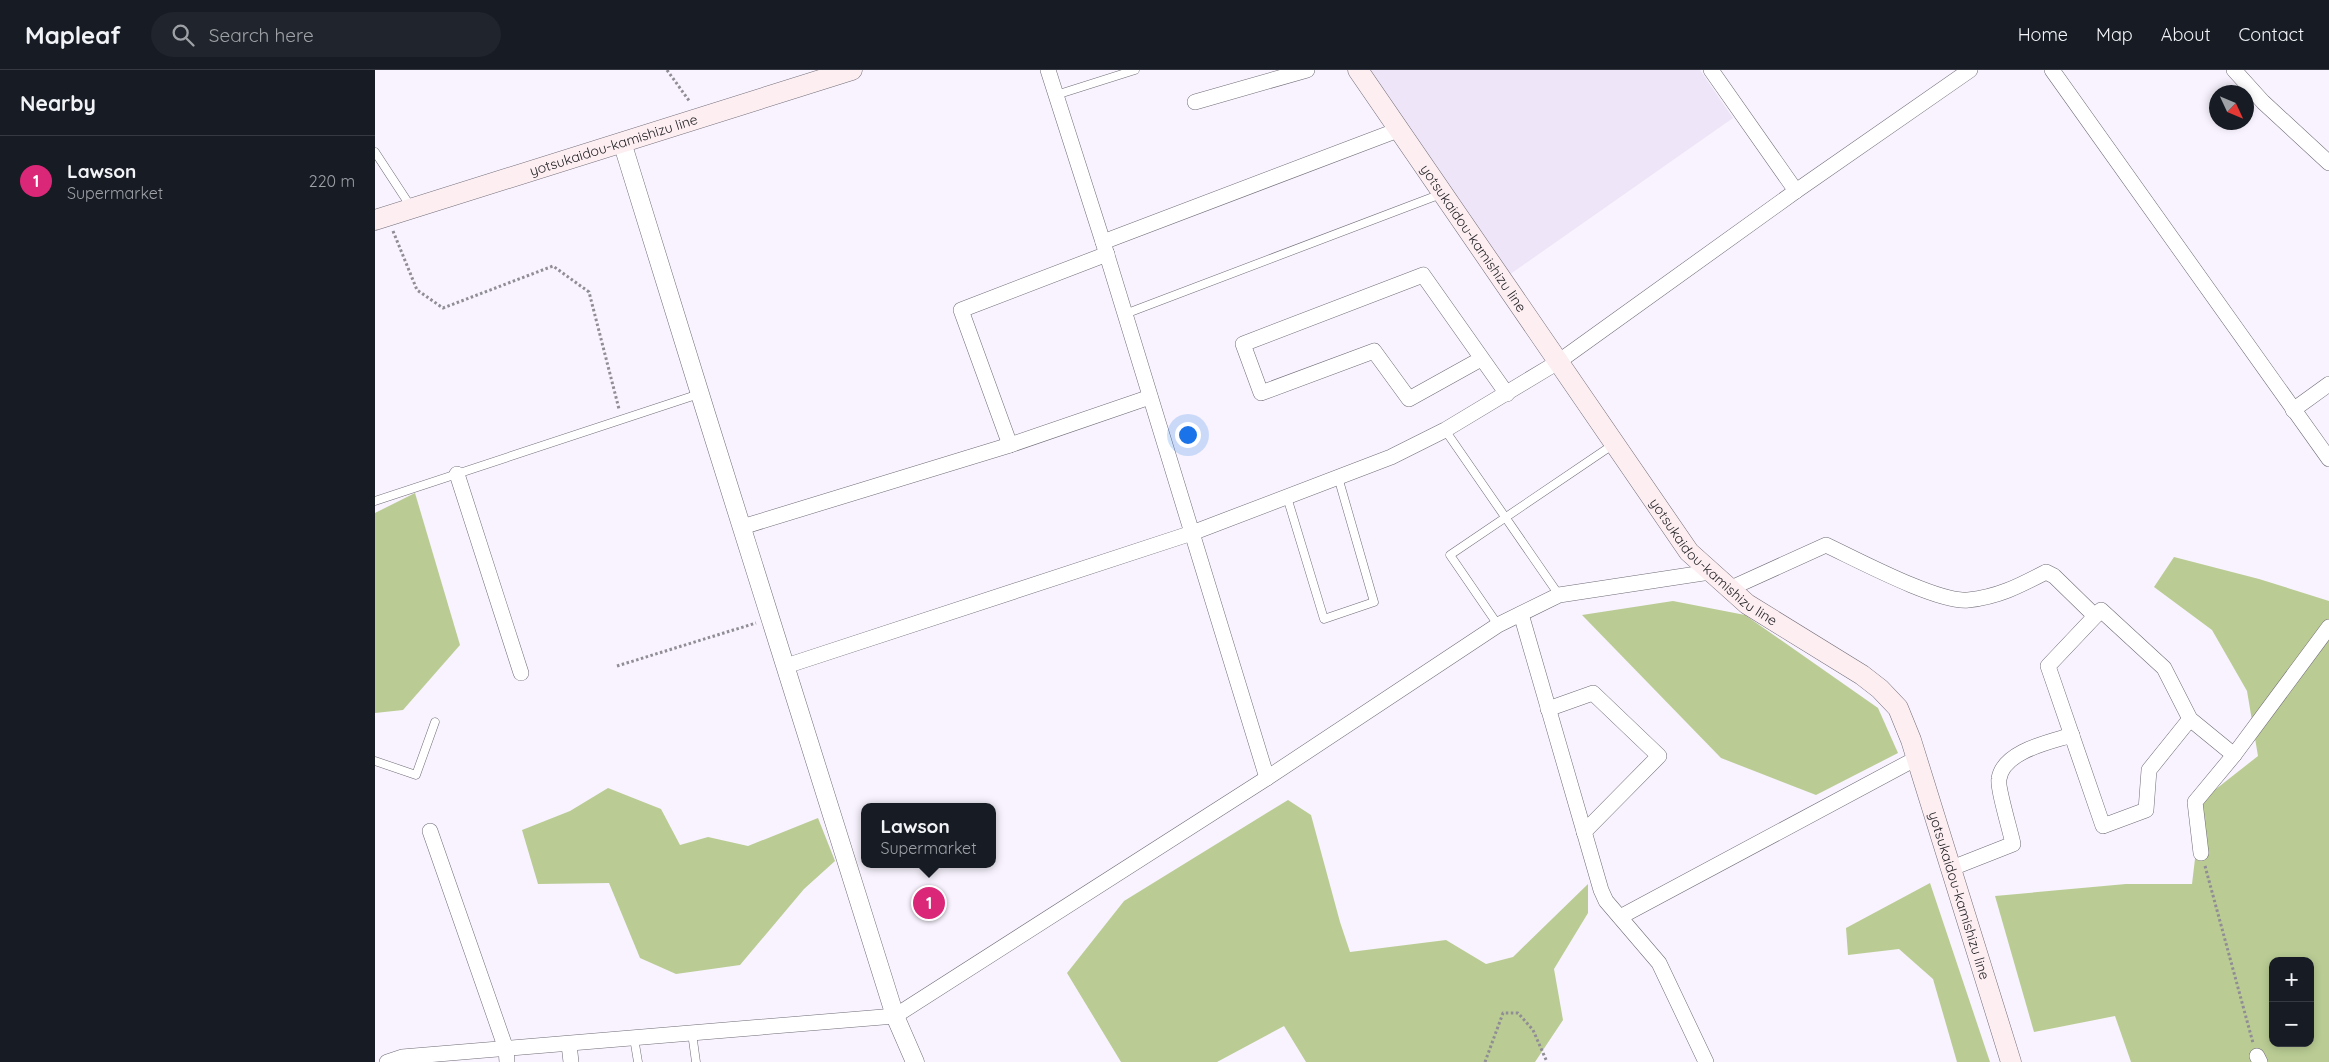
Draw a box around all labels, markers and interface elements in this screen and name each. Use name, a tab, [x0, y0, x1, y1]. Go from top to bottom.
search box	[151, 12, 501, 57]
text: Mapleaf	[25, 20, 121, 50]
icon: search	[169, 21, 197, 49]
text: Search here	[209, 23, 314, 47]
text: Home	[2018, 23, 2068, 46]
text: Map	[2096, 23, 2133, 46]
text: About	[2161, 23, 2211, 46]
text: Contact	[2239, 23, 2304, 46]
north arrow	[2209, 85, 2254, 130]
text: Nearby	[20, 90, 96, 116]
street label: yotsukaidou-kamishizu line	[527, 110, 700, 180]
text: Lawson	[67, 159, 136, 183]
street label: yotsukaidou-kamishizu line	[1416, 161, 1531, 316]
text: 1	[33, 171, 39, 191]
text: 220 m	[309, 171, 355, 191]
text: Supermarket	[67, 183, 163, 203]
your location	[1175, 422, 1201, 448]
street label: yotsukaidou-kamishizu line	[1646, 495, 1781, 630]
popup	[861, 803, 996, 868]
street label: yotsukaidou-kamishizu line	[1925, 809, 1994, 982]
text: Lawson	[880, 814, 950, 838]
text: Supermarket	[880, 838, 977, 858]
pin: 1	[913, 884, 945, 922]
map controls	[2269, 957, 2314, 1047]
button: +	[2269, 957, 2314, 1002]
button: −	[2269, 1002, 2314, 1047]

